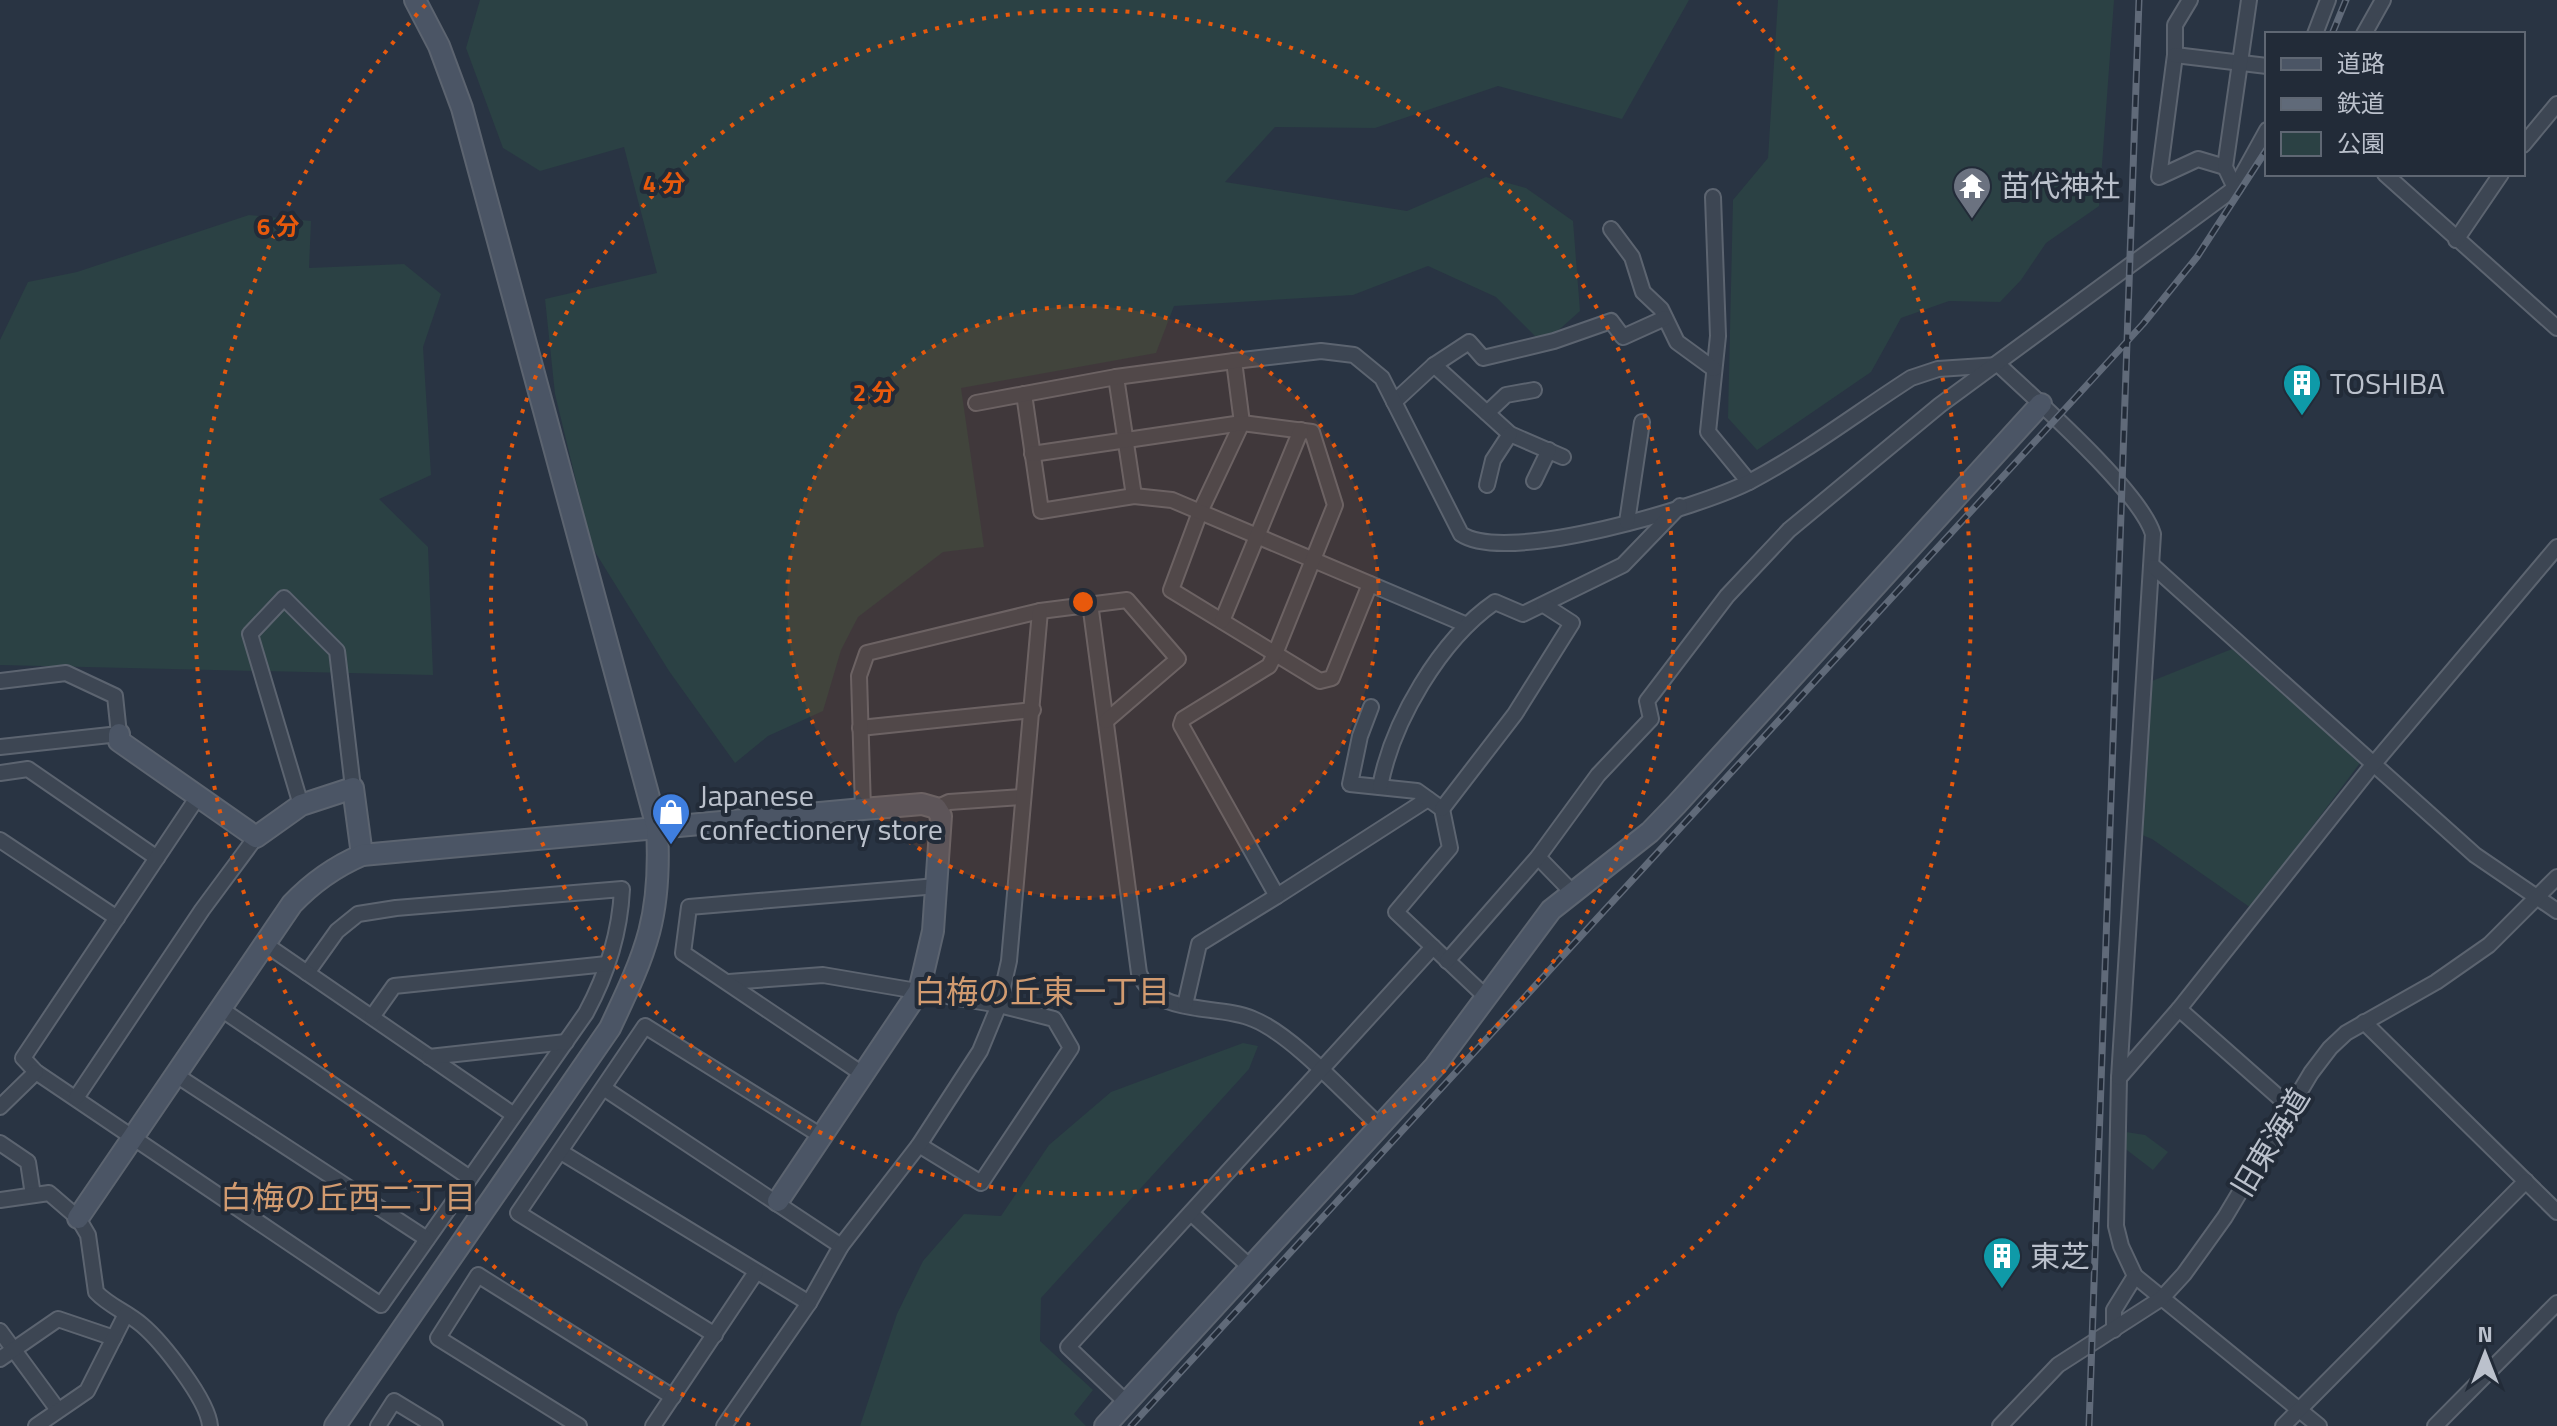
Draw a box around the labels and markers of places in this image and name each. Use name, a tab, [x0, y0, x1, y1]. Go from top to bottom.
place label: 苗代神社	[2000, 163, 2120, 209]
temple icon: 苗代神社	[1951, 165, 1993, 220]
place label: TOSHIBA	[2330, 360, 2445, 406]
building icon: TOSHIBA	[2281, 362, 2323, 417]
centre of rings	[1069, 588, 1097, 616]
place label: Japanese confectionery store	[699, 772, 943, 852]
shop icon: Japanese confectionery store	[650, 791, 692, 846]
place label: 東芝	[2030, 1233, 2090, 1279]
building icon: 東芝	[1981, 1235, 2023, 1290]

